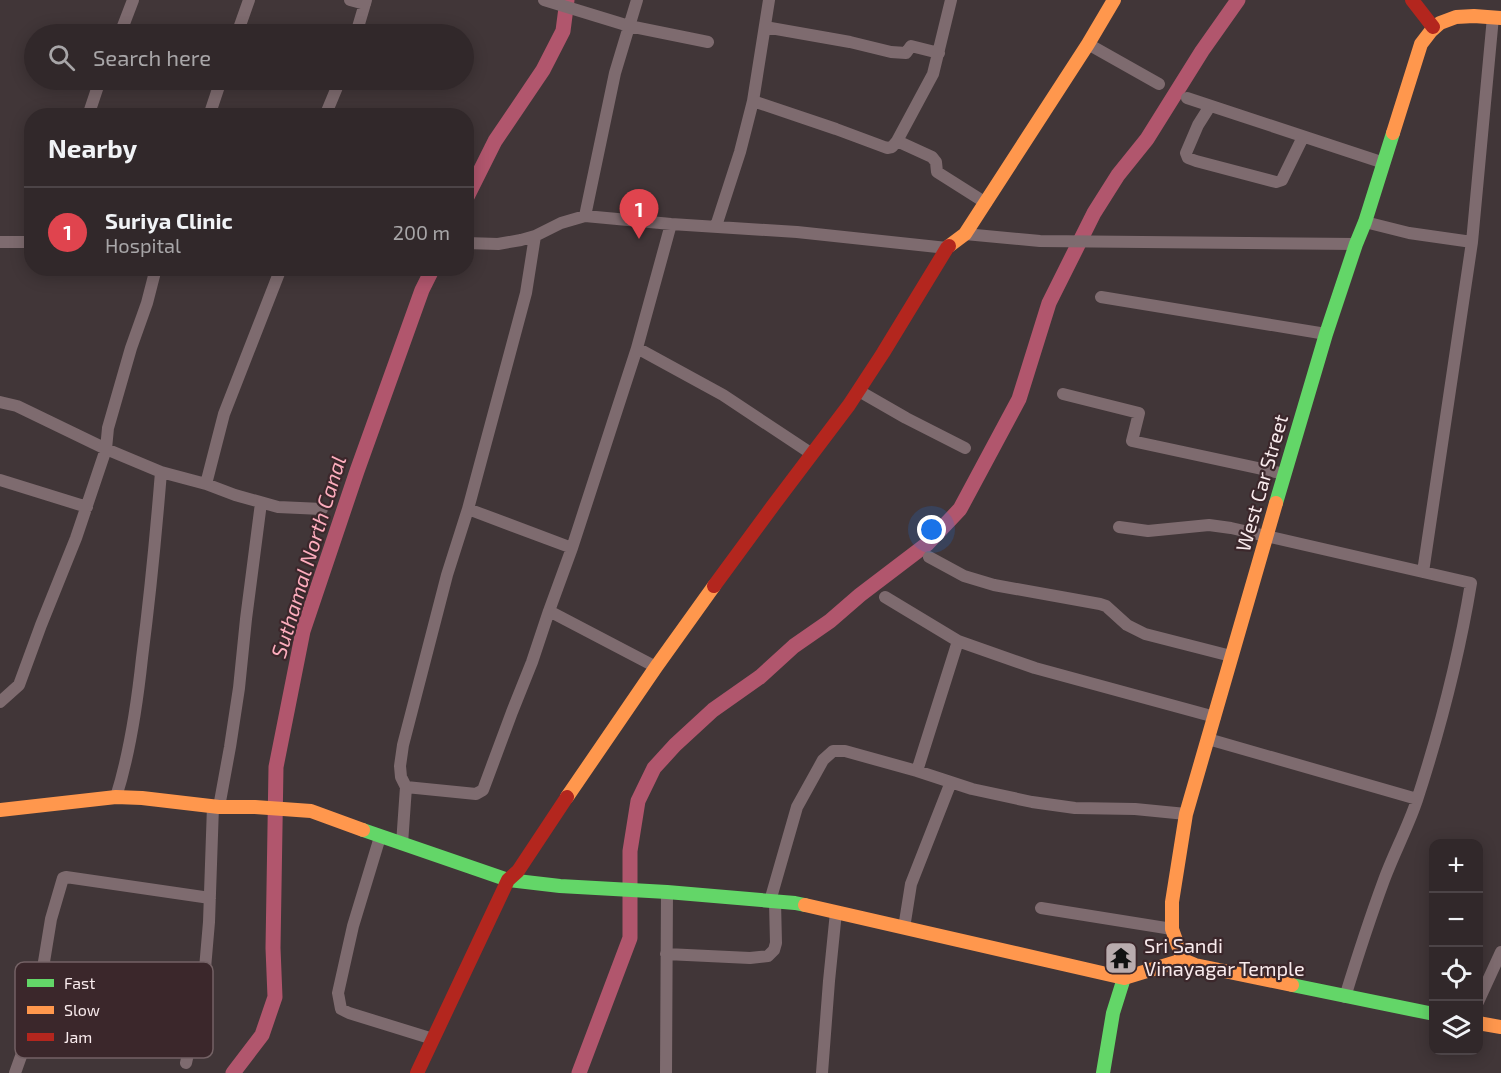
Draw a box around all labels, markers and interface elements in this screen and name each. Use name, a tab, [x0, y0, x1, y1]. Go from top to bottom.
search box	[24, 24, 474, 90]
icon: search	[45, 41, 78, 74]
text: Search here	[93, 44, 211, 70]
text: Nearby	[48, 132, 137, 163]
pin: 1	[620, 190, 658, 239]
text: Suriya Clinic	[105, 207, 233, 233]
text: 1	[63, 220, 72, 244]
text: 200 m	[393, 220, 450, 244]
text: Hospital	[105, 233, 181, 257]
street label: West Car Street	[1230, 411, 1292, 554]
water label: Suthamal North Canal	[265, 452, 350, 661]
your location	[917, 515, 946, 544]
map controls	[1429, 839, 1483, 1055]
button: +	[1429, 839, 1483, 893]
button: −	[1429, 893, 1483, 947]
place label: Sri Sandi Vinayagar Temple	[1144, 933, 1305, 980]
temple icon: Sri Sandi Vinayagar Temple	[1103, 940, 1139, 976]
button: locate	[1429, 947, 1483, 1001]
legend	[15, 962, 213, 1058]
text: Fast	[64, 973, 95, 992]
text: Slow	[64, 1000, 100, 1019]
button: layers	[1429, 1001, 1483, 1055]
text: Jam	[64, 1027, 92, 1046]

